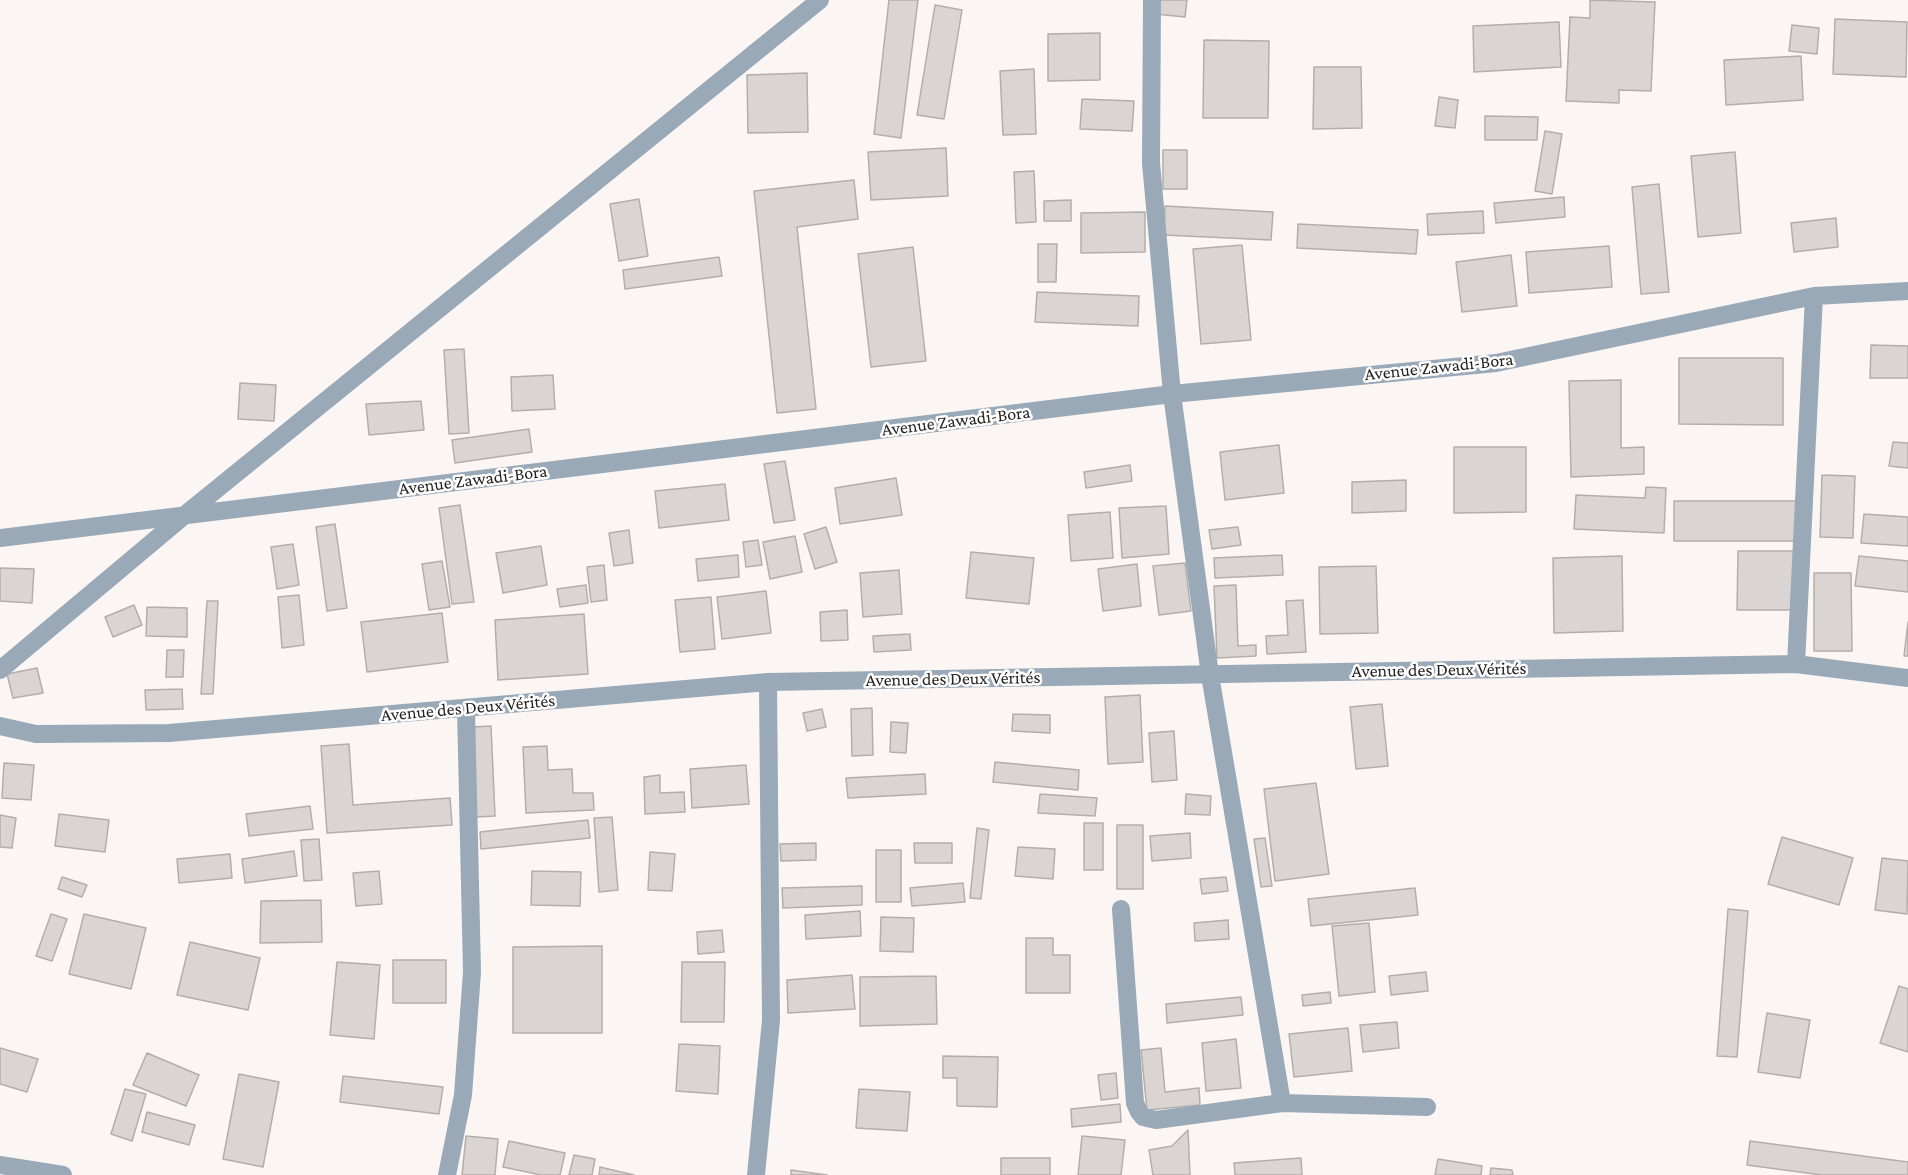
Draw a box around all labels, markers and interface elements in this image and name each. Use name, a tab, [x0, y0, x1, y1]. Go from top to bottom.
street label: Avenue Zawadi-Bora	[1364, 348, 1514, 386]
street label: Avenue Zawadi-Bora	[881, 401, 1031, 441]
street label: Avenue Zawadi-Bora	[398, 460, 548, 500]
street label: Avenue des Deux Vérités	[1351, 658, 1527, 682]
street label: Avenue des Deux Vérités	[865, 667, 1041, 691]
street label: Avenue des Deux Vérités	[380, 690, 556, 726]

